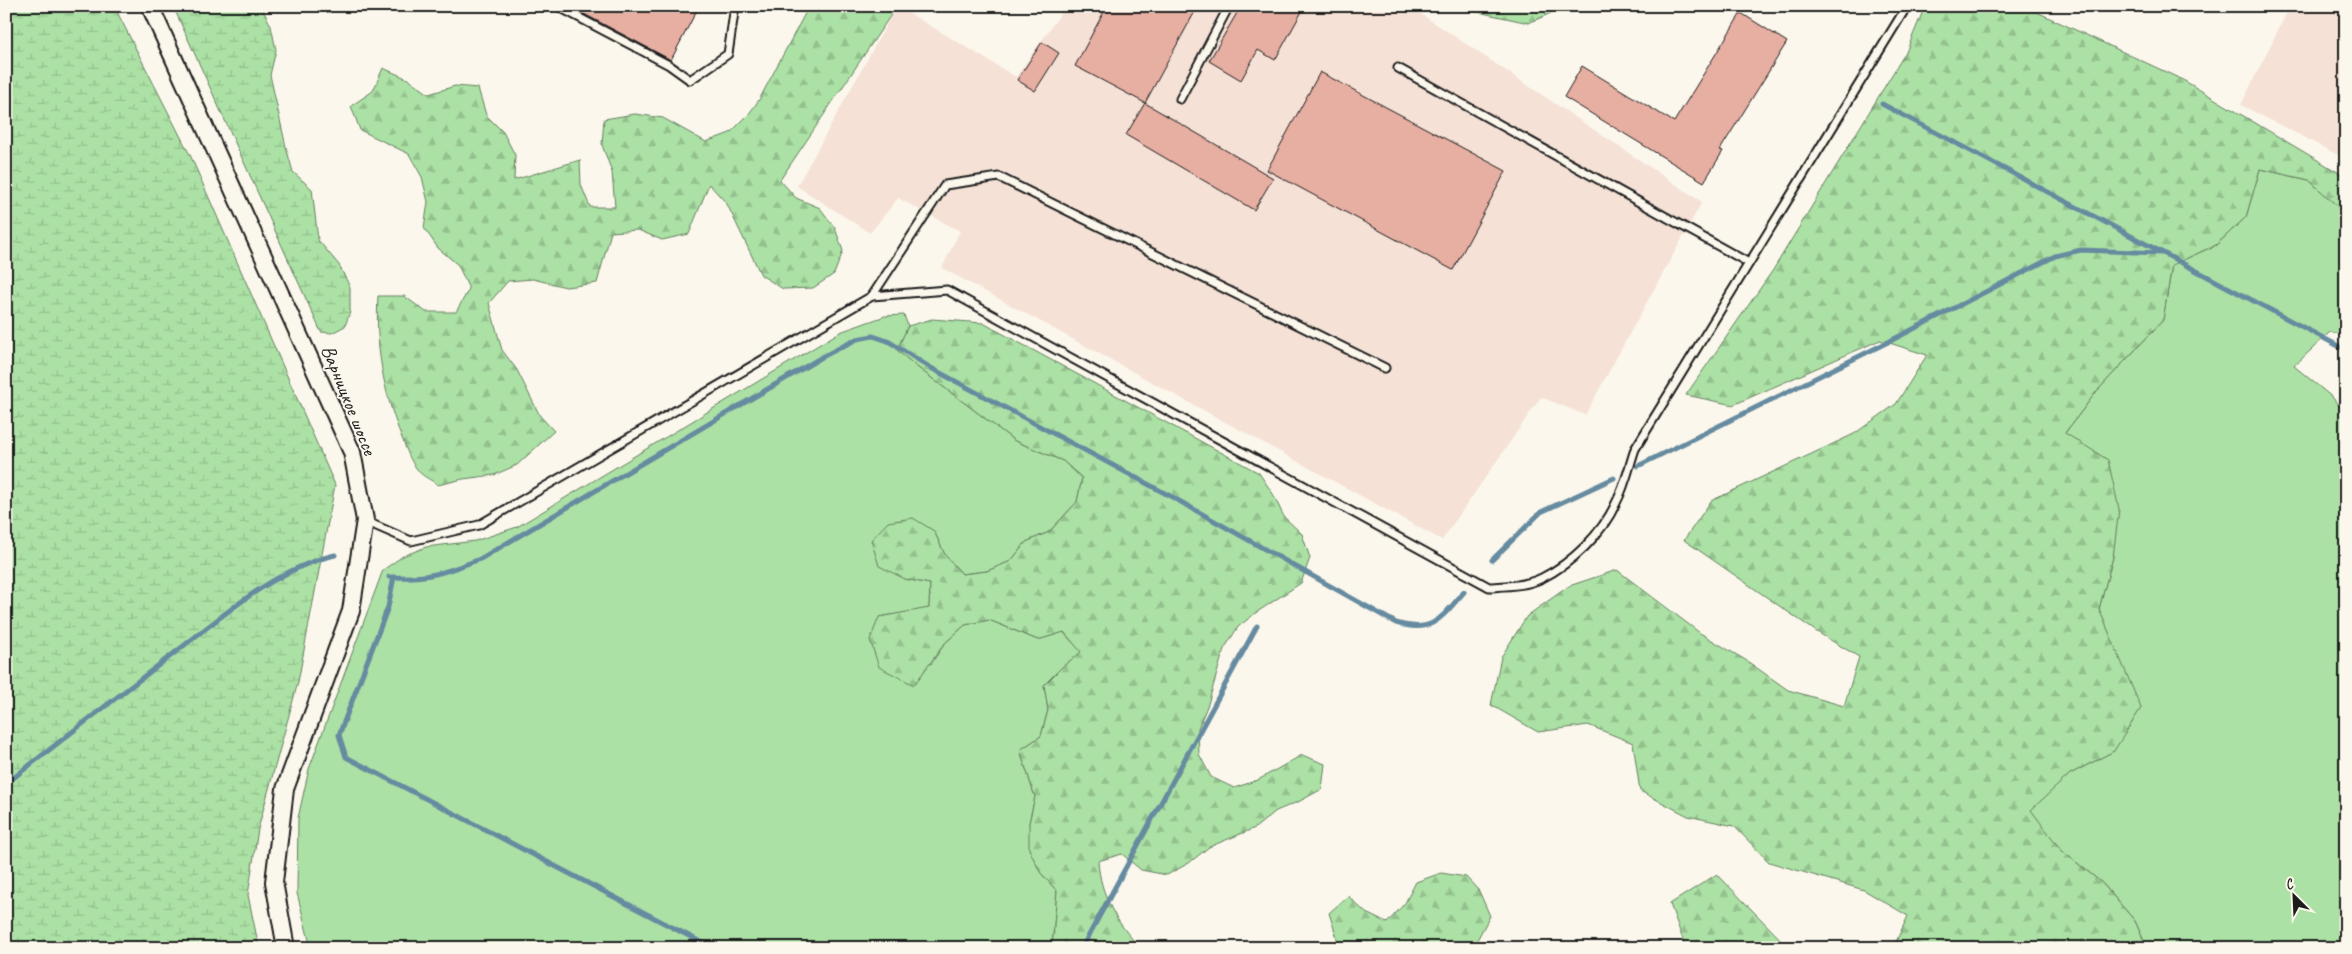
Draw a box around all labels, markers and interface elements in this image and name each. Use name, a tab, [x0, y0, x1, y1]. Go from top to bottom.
street label: Варницкое шоссе	[316, 341, 383, 460]
north arrow	[2270, 872, 2320, 922]
text: С	[2282, 875, 2297, 894]

